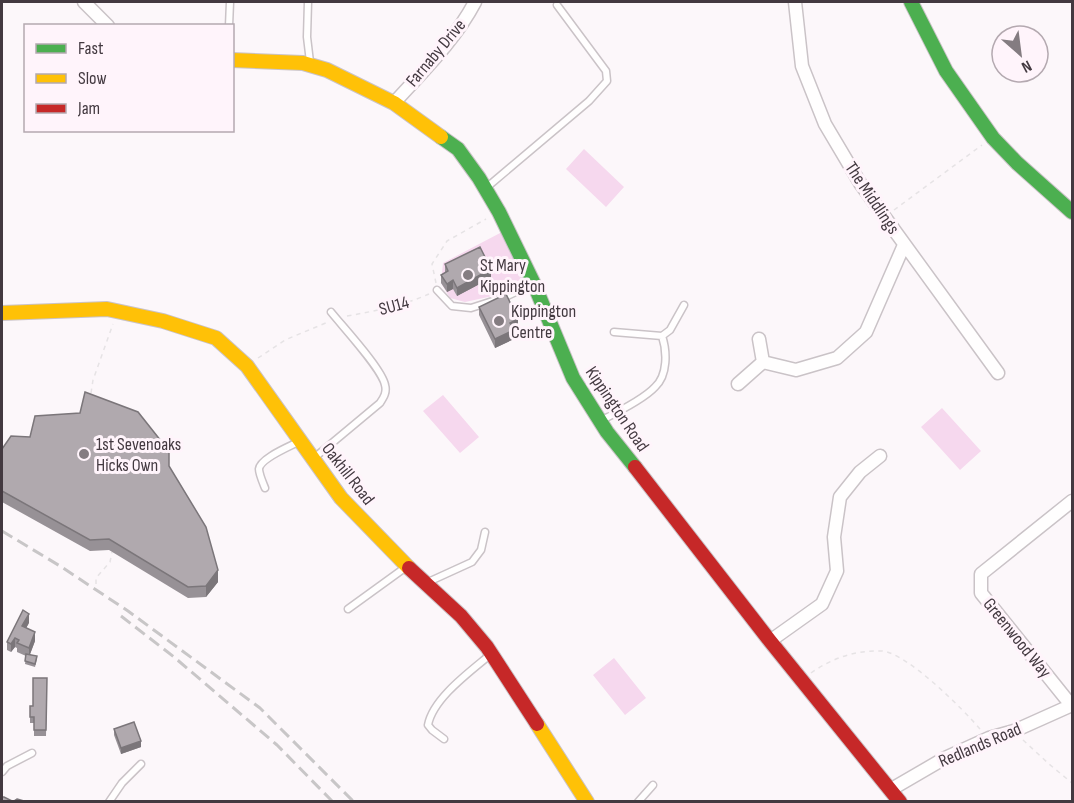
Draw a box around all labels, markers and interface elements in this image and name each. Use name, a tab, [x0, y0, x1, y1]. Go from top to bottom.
street label: Farnaby Drive	[402, 15, 470, 91]
legend	[24, 24, 234, 132]
north arrow	[990, 24, 1050, 84]
text: Fast	[78, 38, 104, 59]
text: N	[1018, 56, 1035, 76]
text: Slow	[78, 68, 107, 89]
text: Jam	[77, 98, 100, 119]
street label: The Middlings	[840, 158, 904, 238]
place label: St Mary Kippington	[480, 255, 545, 297]
marker: St Mary Kippington	[461, 268, 475, 282]
street label: SU14	[377, 292, 412, 320]
place label: Kippington Centre	[511, 301, 576, 343]
marker: Kippington Centre	[492, 314, 506, 328]
street label: Kippington Road	[581, 363, 653, 455]
place label: 1st Sevenoaks Hicks Own	[96, 434, 181, 476]
street label: Oakhill Road	[317, 439, 379, 509]
marker: 1st Sevenoaks Hicks Own	[77, 447, 91, 461]
street label: Greenwood Way	[979, 594, 1056, 682]
street label: Redlands Road	[936, 718, 1024, 772]

